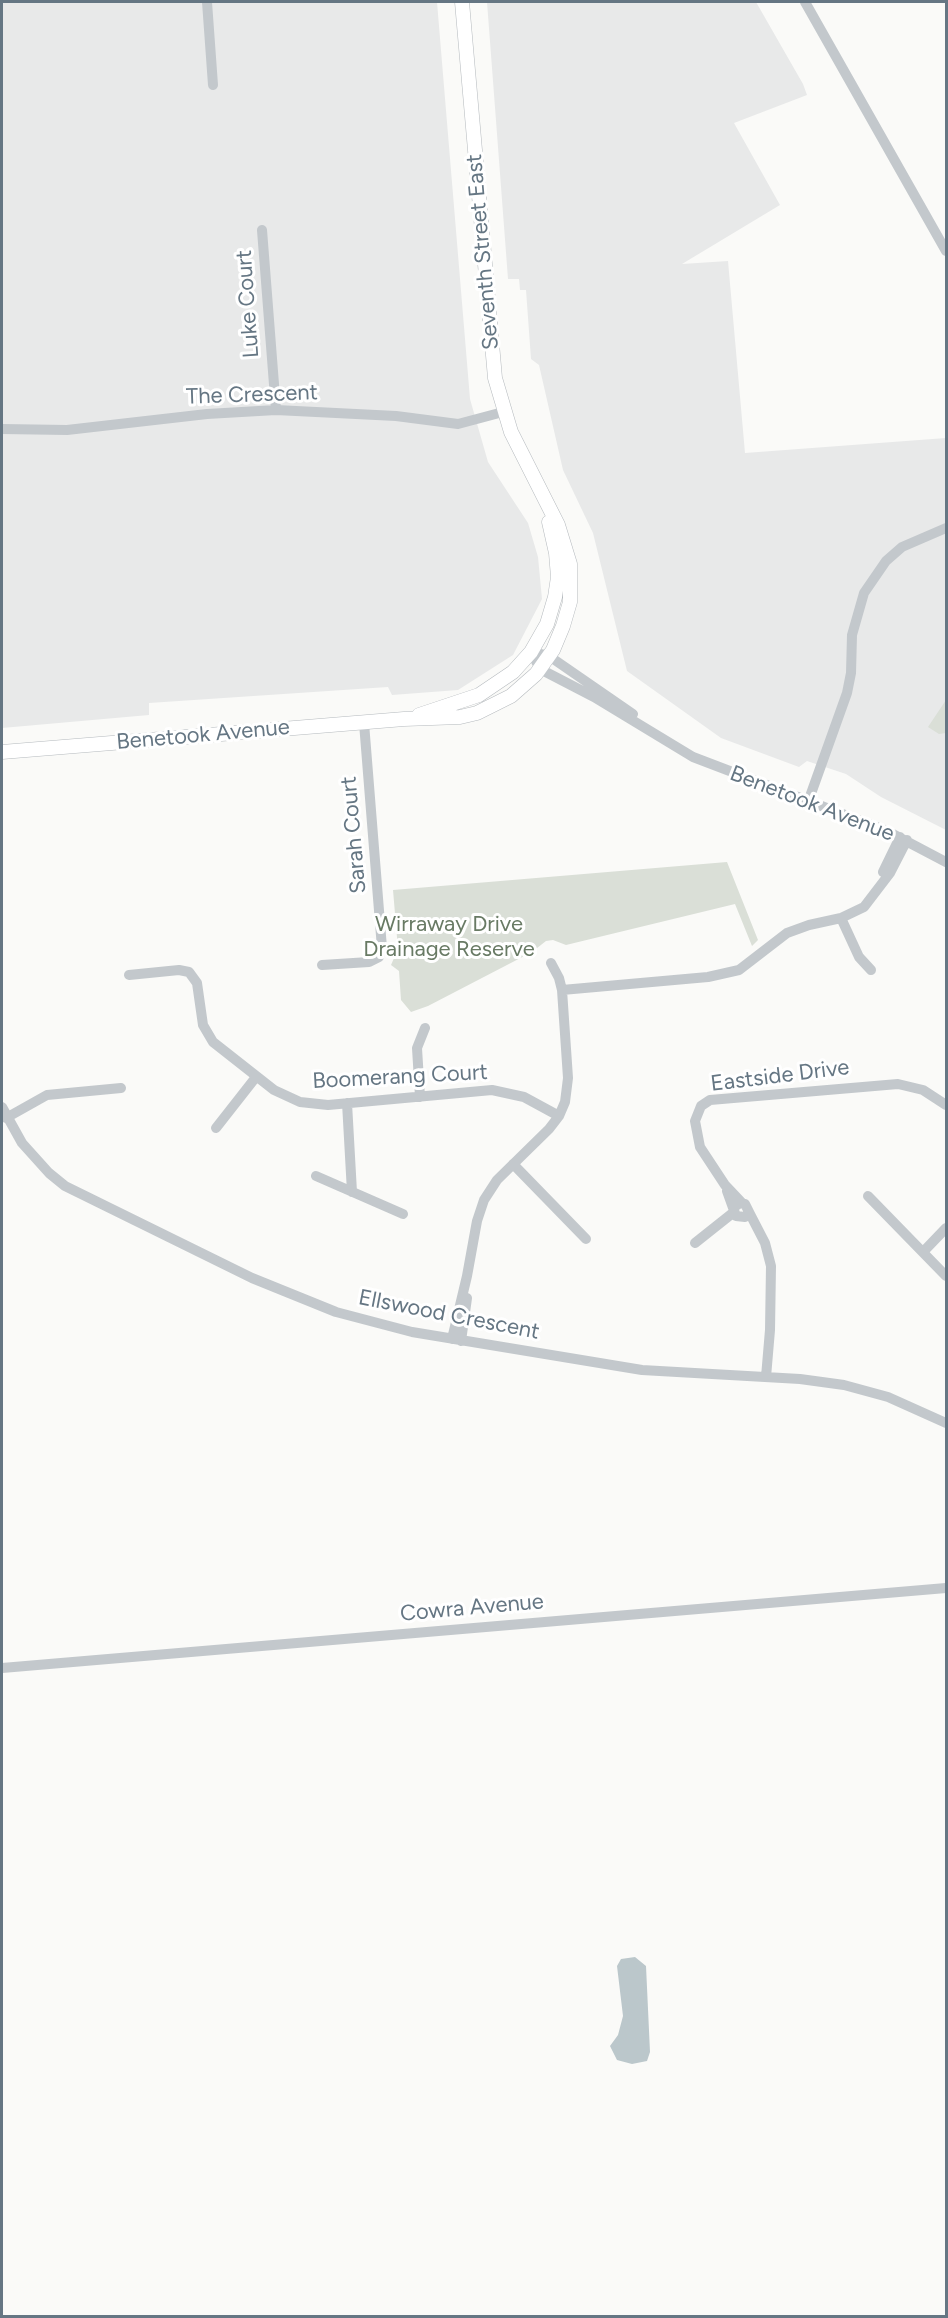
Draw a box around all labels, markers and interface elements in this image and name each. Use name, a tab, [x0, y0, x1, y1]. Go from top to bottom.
street label: Seventh Street East	[461, 153, 505, 351]
street label: Luke Court	[231, 249, 265, 359]
street label: The Crescent	[186, 380, 318, 410]
street label: Benetook Avenue	[115, 714, 291, 756]
street label: Benetook Avenue	[726, 760, 898, 848]
street label: Sarah Court	[336, 775, 372, 895]
park label: Wirraway Drive Drainage Reserve	[363, 912, 535, 963]
street label: Eastside Drive	[709, 1054, 851, 1098]
street label: Boomerang Court	[312, 1059, 488, 1095]
street label: Ellswood Crescent	[356, 1285, 542, 1345]
street label: Cowra Avenue	[399, 1589, 545, 1627]

